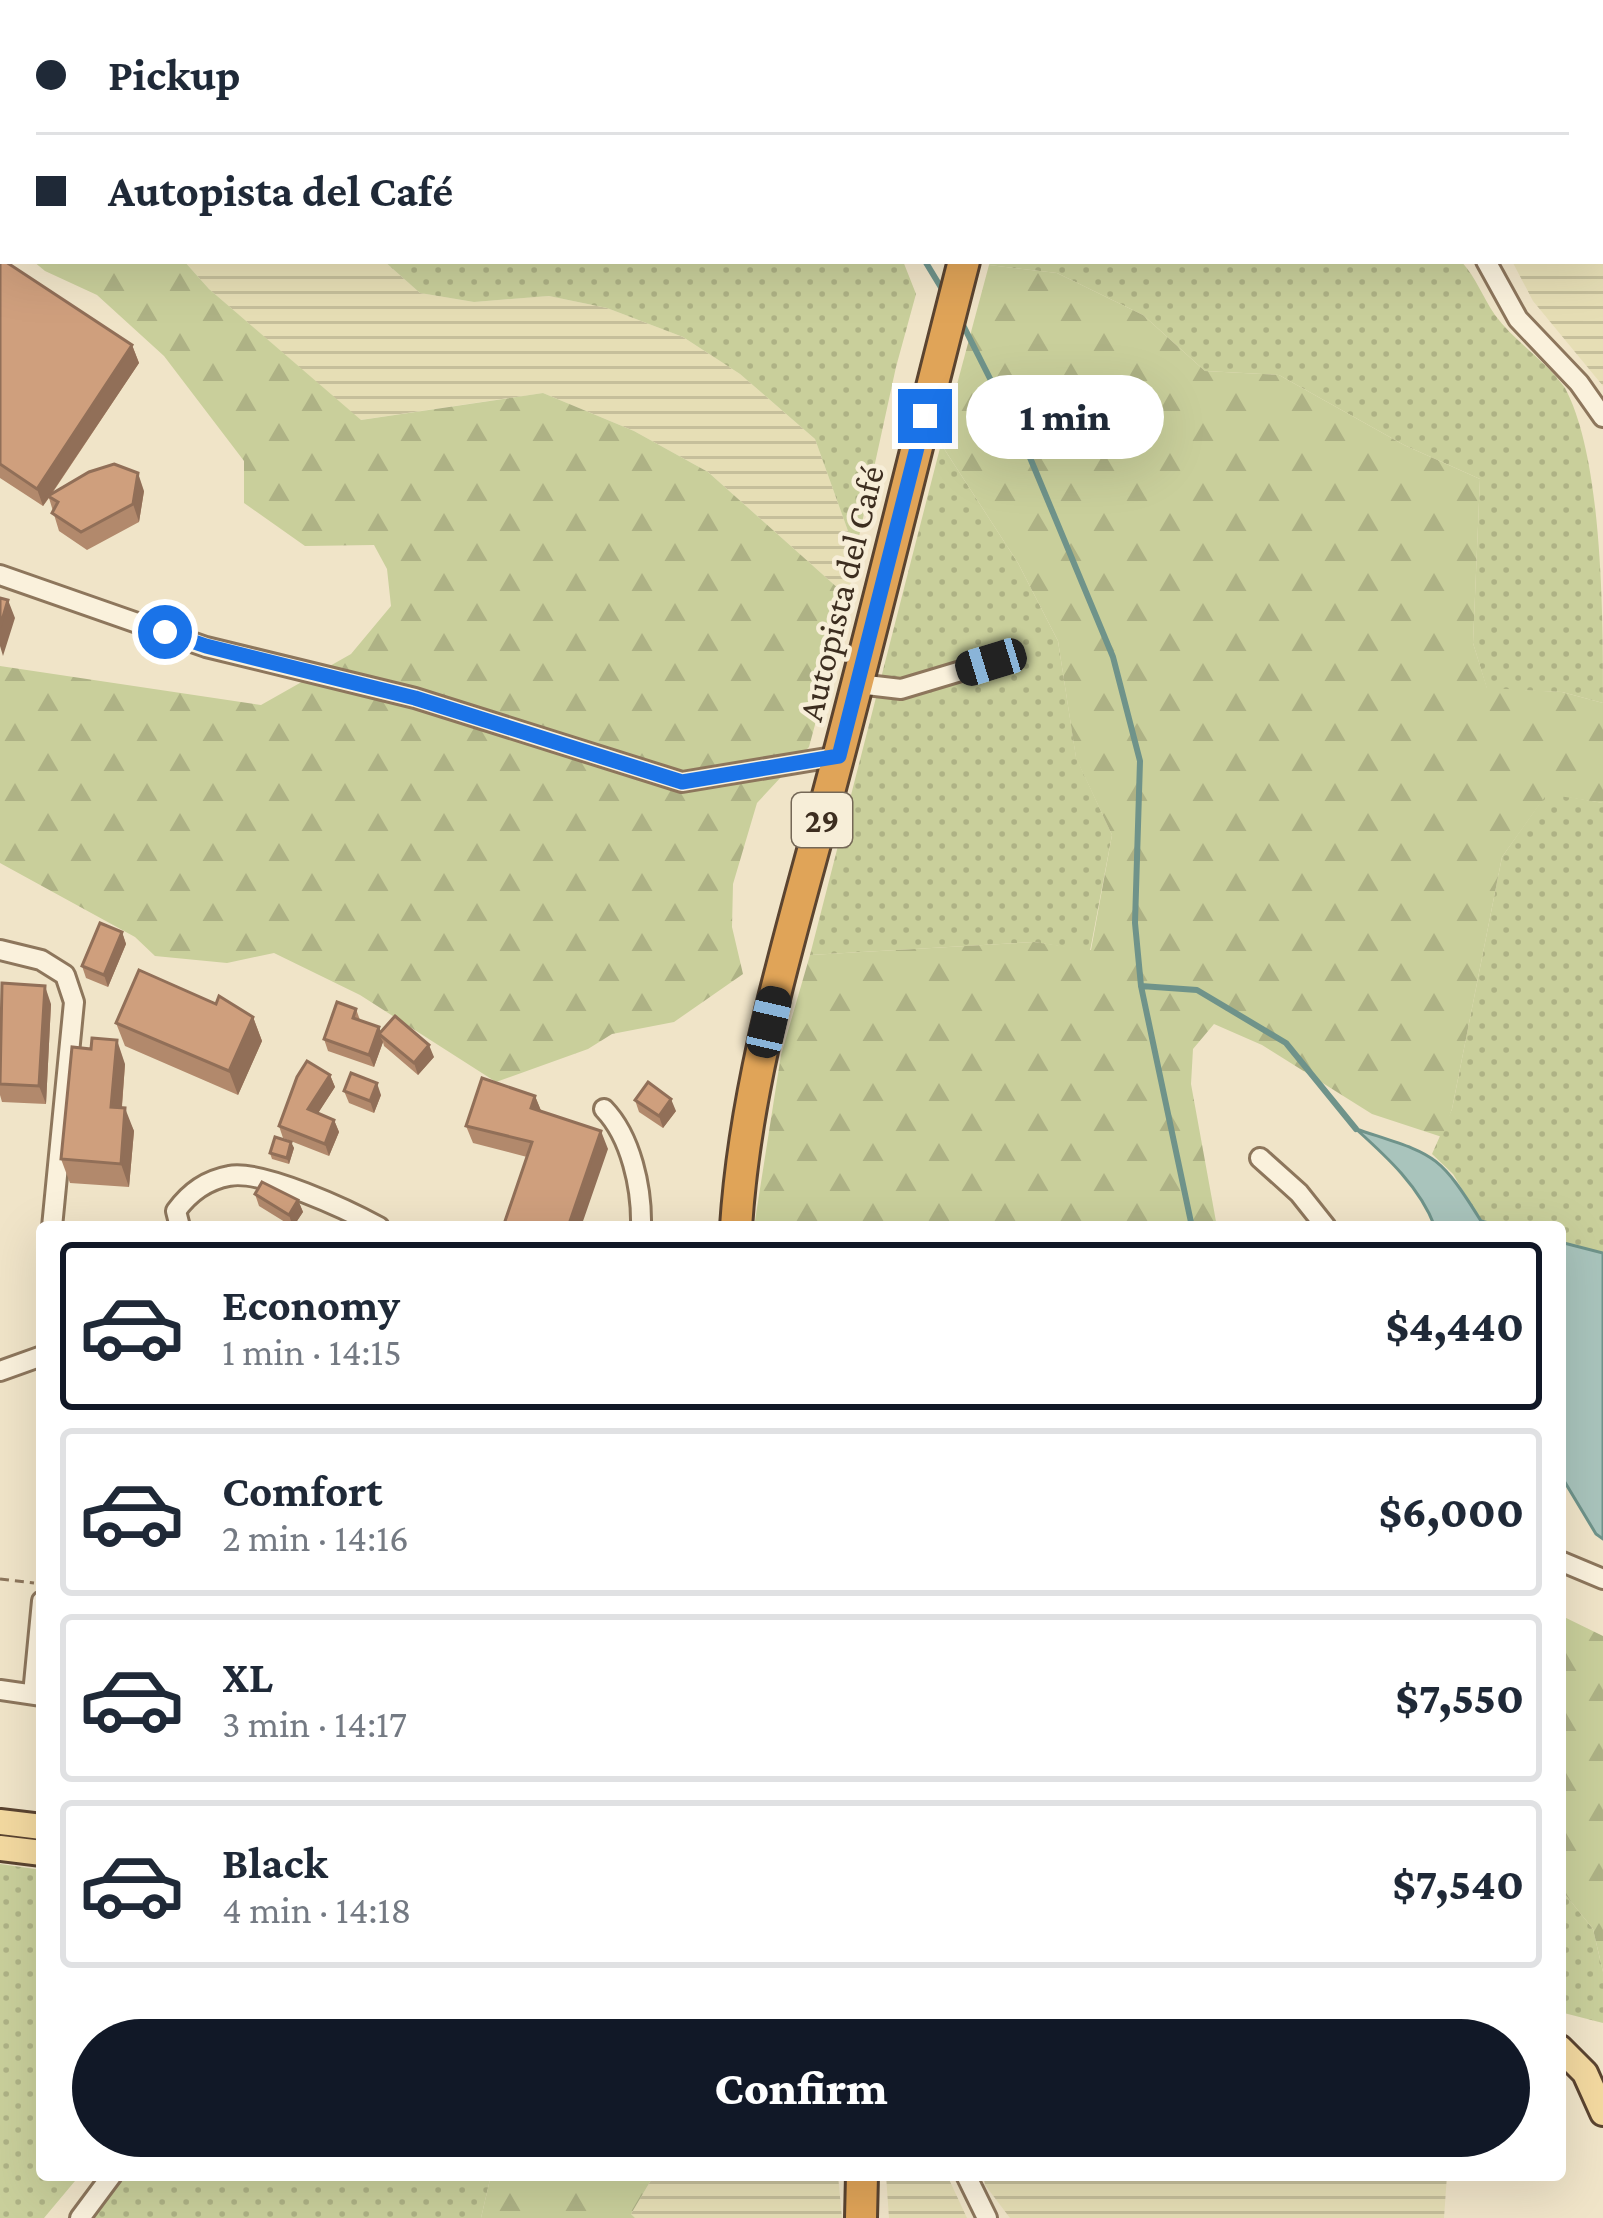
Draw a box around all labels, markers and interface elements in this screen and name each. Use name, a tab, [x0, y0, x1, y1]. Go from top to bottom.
text: Pickup	[108, 50, 241, 100]
text: Autopista del Café	[108, 166, 453, 216]
callout: 1 min	[967, 374, 1165, 458]
route end	[898, 389, 952, 443]
text: 1 min	[1019, 395, 1111, 438]
street label: Autopista del Café	[790, 462, 892, 725]
route start	[138, 605, 192, 659]
car	[951, 634, 1031, 690]
road number: 29	[792, 793, 852, 847]
car	[743, 983, 795, 1061]
icon: car	[78, 1272, 186, 1380]
text: Economy	[222, 1280, 400, 1330]
text: $4,440	[1386, 1301, 1524, 1351]
text: 1 min · 14:15	[222, 1330, 402, 1373]
icon: car	[78, 1458, 186, 1566]
text: Comfort	[222, 1466, 383, 1516]
text: $6,000	[1379, 1487, 1524, 1537]
text: 2 min · 14:16	[222, 1516, 409, 1559]
icon: car	[78, 1644, 186, 1752]
text: XL	[222, 1652, 273, 1702]
text: $7,550	[1395, 1673, 1524, 1723]
text: 3 min · 14:17	[222, 1702, 407, 1745]
icon: car	[78, 1830, 186, 1938]
text: Black	[222, 1838, 328, 1888]
text: $7,540	[1392, 1859, 1524, 1909]
text: 4 min · 14:18	[222, 1888, 411, 1931]
button: Confirm	[72, 2019, 1530, 2157]

